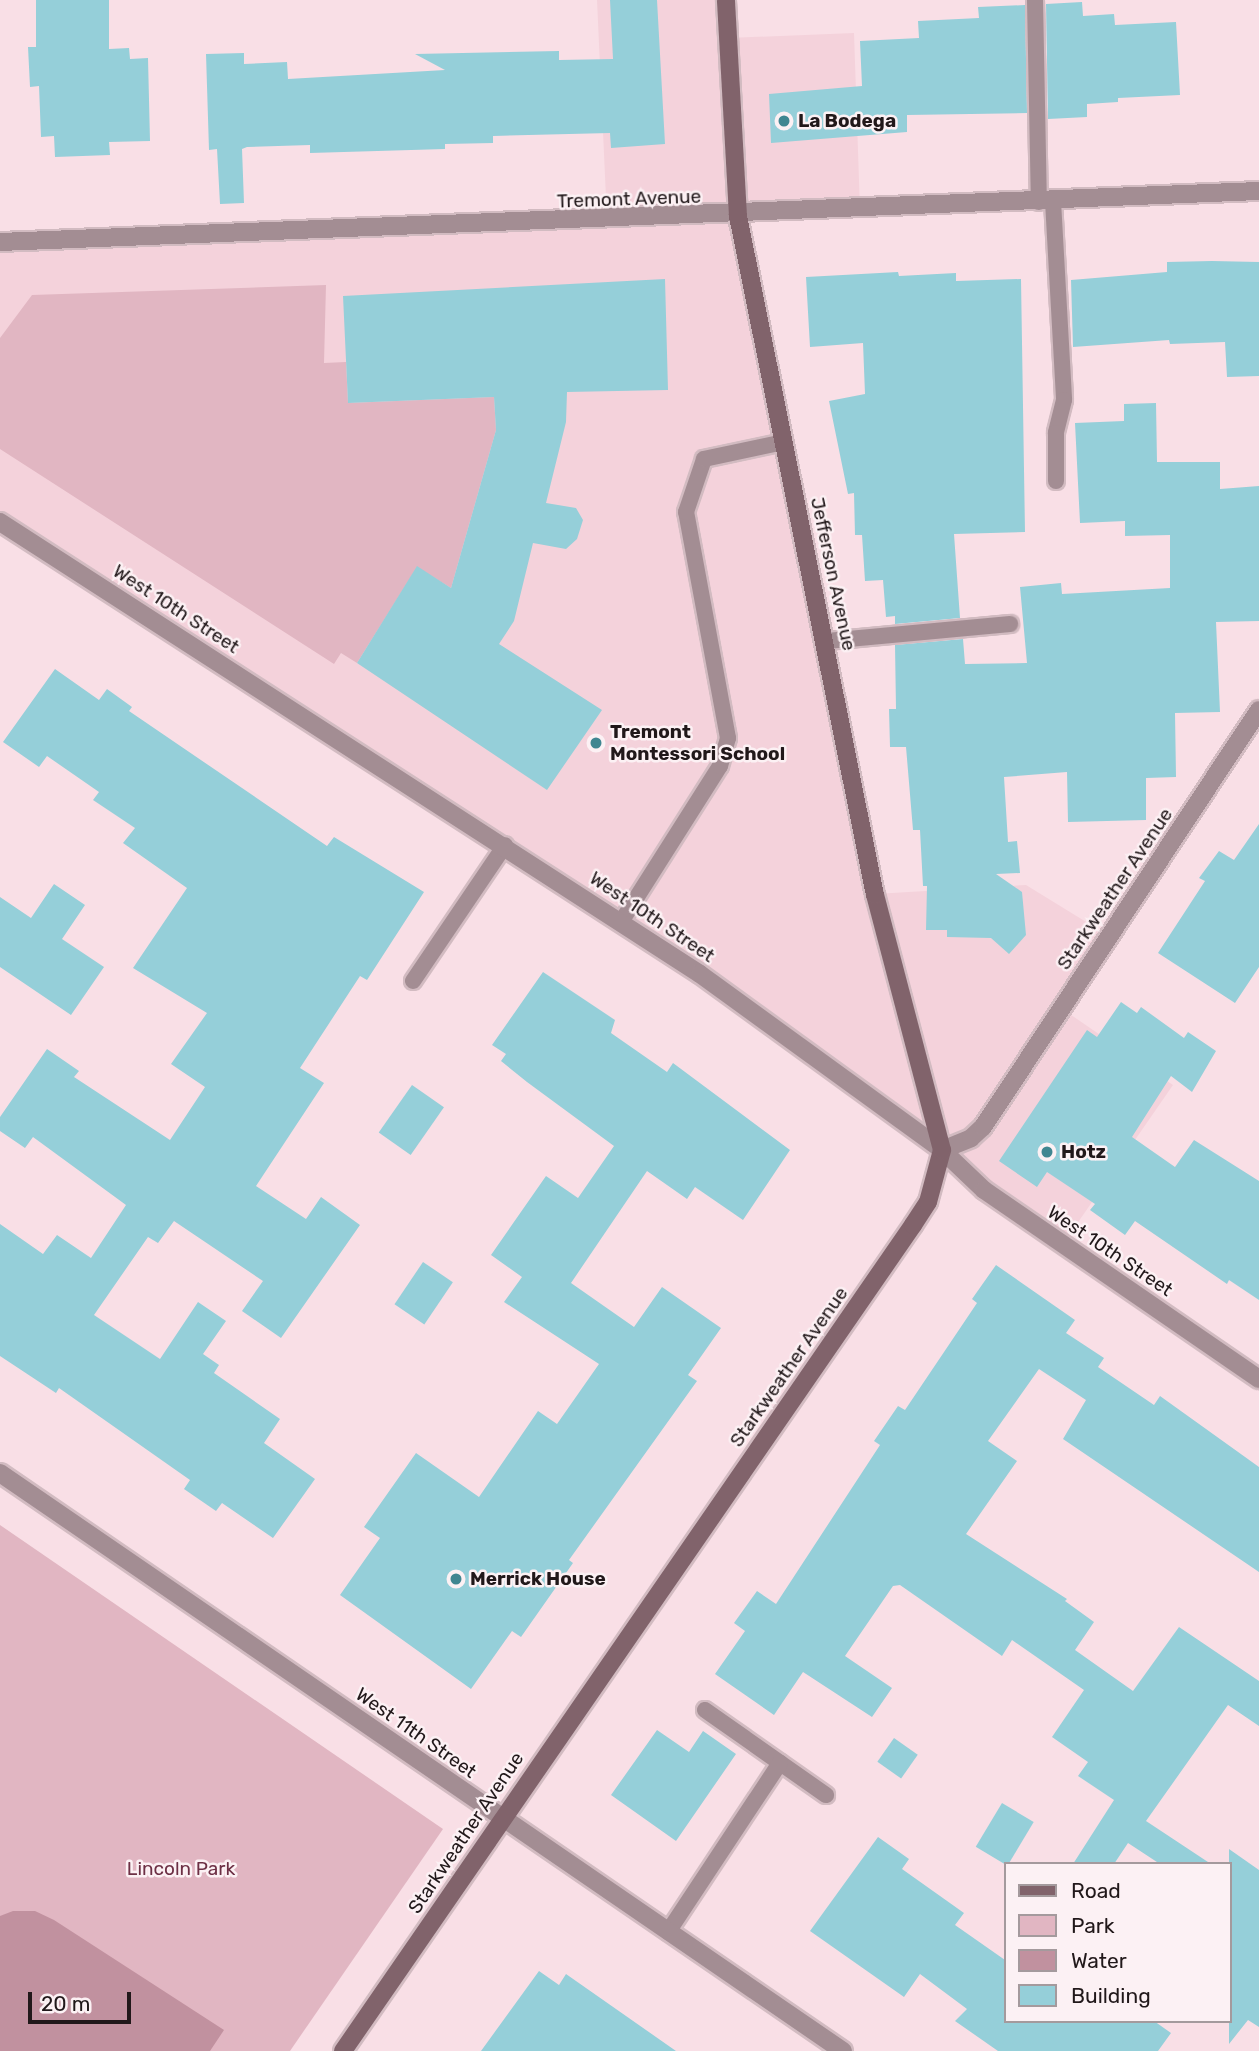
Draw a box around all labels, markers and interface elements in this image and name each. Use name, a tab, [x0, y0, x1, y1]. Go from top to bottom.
place label: La Bodega	[798, 110, 896, 132]
marker: La Bodega	[776, 113, 792, 129]
street label: Tremont Avenue	[556, 185, 702, 213]
street label: Jefferson Avenue	[806, 495, 860, 653]
street label: West 10th Street	[109, 560, 243, 658]
place label: Tremont Montessori School	[610, 721, 785, 765]
marker: Tremont Montessori School	[588, 735, 604, 751]
street label: Starkweather Avenue	[1052, 804, 1178, 974]
street label: West 10th Street	[585, 867, 719, 967]
place label: Hotz	[1061, 1141, 1106, 1163]
marker: Hotz	[1039, 1144, 1055, 1160]
street label: West 10th Street	[1043, 1201, 1177, 1301]
street label: Starkweather Avenue	[725, 1282, 853, 1452]
place label: Merrick House	[470, 1568, 606, 1590]
marker: Merrick House	[448, 1571, 464, 1587]
street label: West 11th Street	[351, 1683, 481, 1783]
street label: Starkweather Avenue	[403, 1748, 529, 1918]
park label: Lincoln Park	[127, 1858, 235, 1880]
legend	[1004, 1862, 1231, 2023]
text: Road	[1071, 1878, 1121, 1903]
text: Park	[1071, 1913, 1115, 1938]
text: Water	[1071, 1948, 1127, 1973]
scale bar	[32, 1978, 135, 2022]
text: Building	[1071, 1983, 1151, 2008]
text: 20 m	[41, 1991, 90, 2016]

